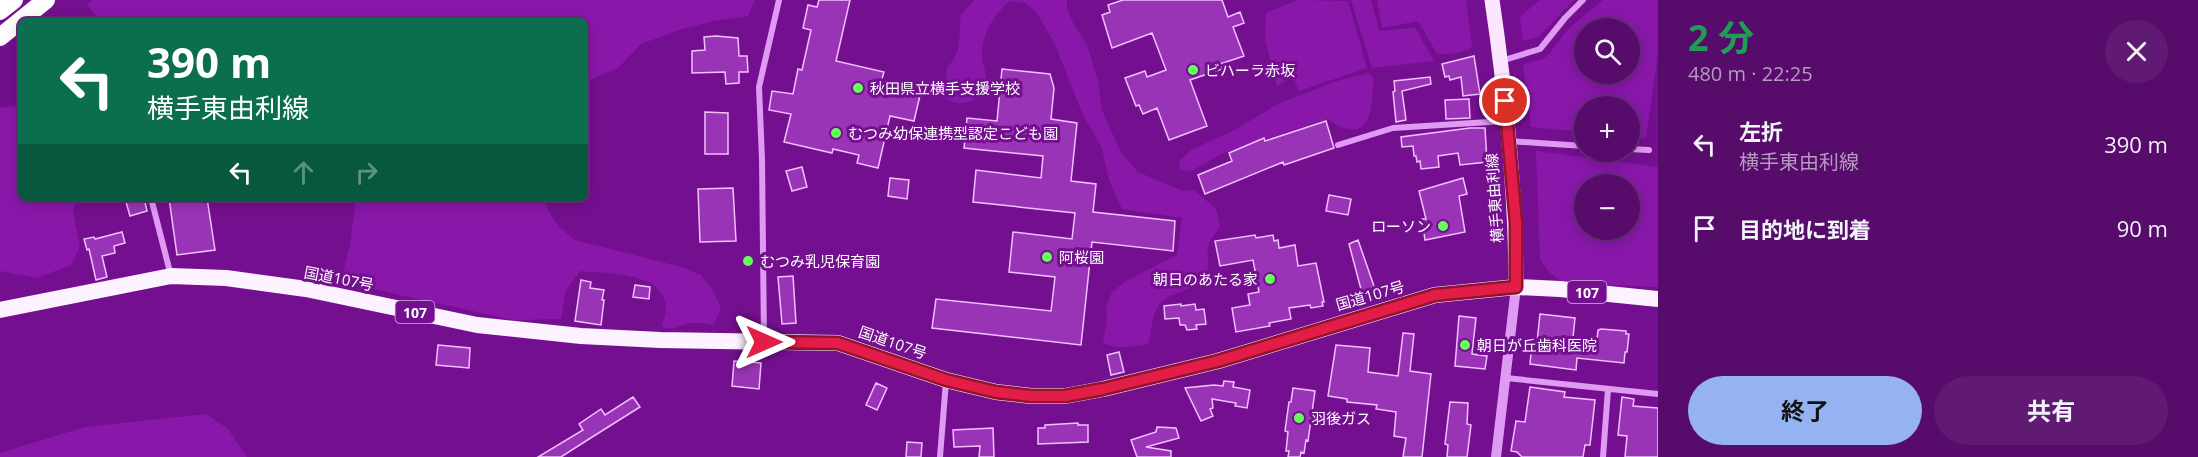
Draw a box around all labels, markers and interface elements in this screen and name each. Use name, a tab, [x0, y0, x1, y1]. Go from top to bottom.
text: 2 分	[1688, 13, 1754, 62]
map controls	[1574, 18, 1640, 240]
button: search	[1574, 18, 1640, 84]
button: close	[2105, 20, 2168, 83]
text: 390 m	[147, 33, 271, 90]
icon: left	[48, 42, 126, 120]
place label: ビハーラ赤坂	[1205, 60, 1295, 80]
text: 480 m · 22:25	[1688, 60, 1813, 87]
marker: ビハーラ赤坂	[1186, 63, 1200, 77]
pin	[1479, 75, 1530, 126]
place label: 秋田県立横手支援学校	[870, 78, 1020, 98]
marker: 秋田県立横手支援学校	[851, 81, 865, 95]
icon: arrive	[1488, 84, 1521, 117]
text: 横手東由利線	[147, 89, 309, 126]
button: +	[1574, 96, 1640, 162]
text: 左折	[1739, 116, 1783, 146]
place label: むつみ幼保連携型認定こども園	[848, 123, 1058, 143]
marker: むつみ幼保連携型認定こども園	[829, 126, 843, 140]
icon: left	[1688, 128, 1721, 161]
text: 390 m	[2104, 129, 2168, 159]
text: 横手東由利線	[1739, 148, 1859, 175]
street label: 横手東由利線	[1481, 152, 1507, 244]
icon: left	[224, 156, 257, 189]
icon: ahead	[287, 156, 320, 189]
icon: right	[350, 156, 383, 189]
button: −	[1574, 174, 1640, 240]
icon: arrive	[1688, 212, 1721, 245]
text: 90 m	[2117, 213, 2168, 243]
text: 目的地に到着	[1739, 214, 1871, 244]
place label: ローソン	[1371, 216, 1431, 236]
marker: ローソン	[1436, 219, 1450, 233]
place label: 阿桜園	[1059, 247, 1104, 267]
marker: 阿桜園	[1040, 250, 1054, 264]
place label: むつみ乳児保育園	[760, 251, 880, 271]
marker: むつみ乳児保育園	[741, 254, 755, 268]
street label: 国道107号	[302, 261, 376, 295]
place label: 朝日のあたる家	[1153, 269, 1258, 289]
marker: 朝日のあたる家	[1263, 272, 1277, 286]
street label: 国道107号	[1333, 276, 1407, 314]
road number: 107	[1568, 281, 1606, 303]
road number: 107	[396, 301, 434, 323]
position arrow	[732, 310, 796, 374]
street label: 国道107号	[856, 321, 930, 363]
place label: 朝日が丘歯科医院	[1477, 335, 1597, 355]
marker: 朝日が丘歯科医院	[1458, 338, 1472, 352]
button: 終了	[1688, 376, 1922, 445]
button: 共有	[1934, 376, 2168, 445]
place label: 羽後ガス	[1311, 408, 1371, 428]
marker: 羽後ガス	[1292, 411, 1306, 425]

